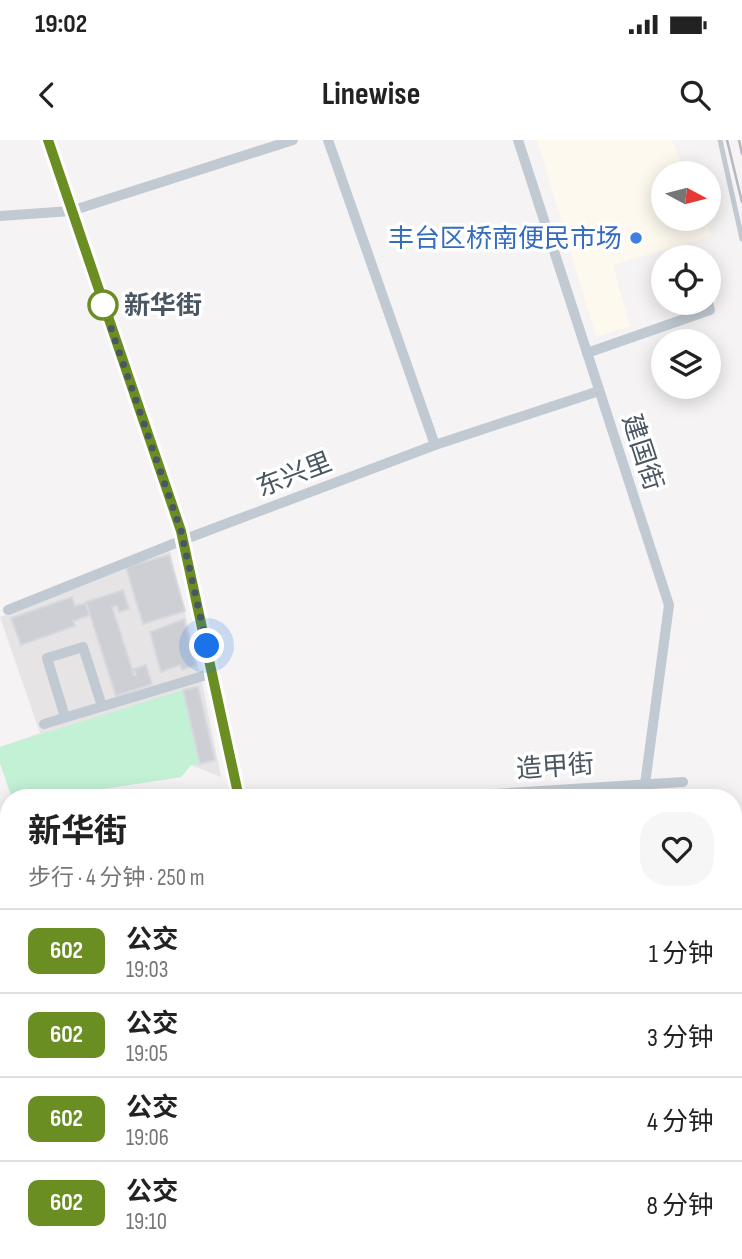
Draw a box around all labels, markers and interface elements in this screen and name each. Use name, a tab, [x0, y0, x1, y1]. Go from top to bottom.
text: 19:02	[35, 9, 87, 40]
text: Linewise	[322, 75, 420, 114]
icon: back	[28, 76, 66, 114]
icon: search	[676, 76, 714, 114]
north arrow	[651, 161, 721, 231]
map controls	[651, 161, 721, 399]
place label: 丰台区桥南便民市场	[388, 224, 622, 255]
marker: 丰台区桥南便民市场	[628, 230, 644, 246]
button: locate	[651, 245, 721, 315]
marker: 新华街	[88, 290, 118, 320]
place label: 新华街	[124, 291, 202, 322]
button: layers	[651, 329, 721, 399]
street label: 建国街	[615, 411, 668, 494]
street label: 东兴里	[253, 447, 337, 504]
your location	[189, 628, 224, 663]
street label: 造甲街	[515, 749, 595, 786]
text: 新华街	[28, 812, 127, 852]
button: heart	[640, 812, 714, 886]
text: 步行 · 4 分钟 · 250 m	[28, 864, 204, 892]
text: 公交	[126, 925, 178, 956]
text: 602	[50, 936, 83, 965]
text: 1 分钟	[649, 939, 714, 970]
text: 19:03	[126, 956, 168, 984]
text: 公交	[126, 1009, 178, 1040]
text: 602	[50, 1020, 83, 1049]
text: 3 分钟	[647, 1023, 714, 1054]
text: 19:05	[126, 1040, 168, 1068]
text: 公交	[126, 1093, 178, 1124]
text: 602	[50, 1104, 83, 1133]
text: 4 分钟	[647, 1107, 714, 1138]
text: 19:06	[126, 1124, 169, 1152]
text: 公交	[126, 1177, 178, 1208]
text: 602	[50, 1188, 83, 1217]
text: 8 分钟	[646, 1191, 714, 1222]
text: 19:10	[126, 1208, 167, 1236]

